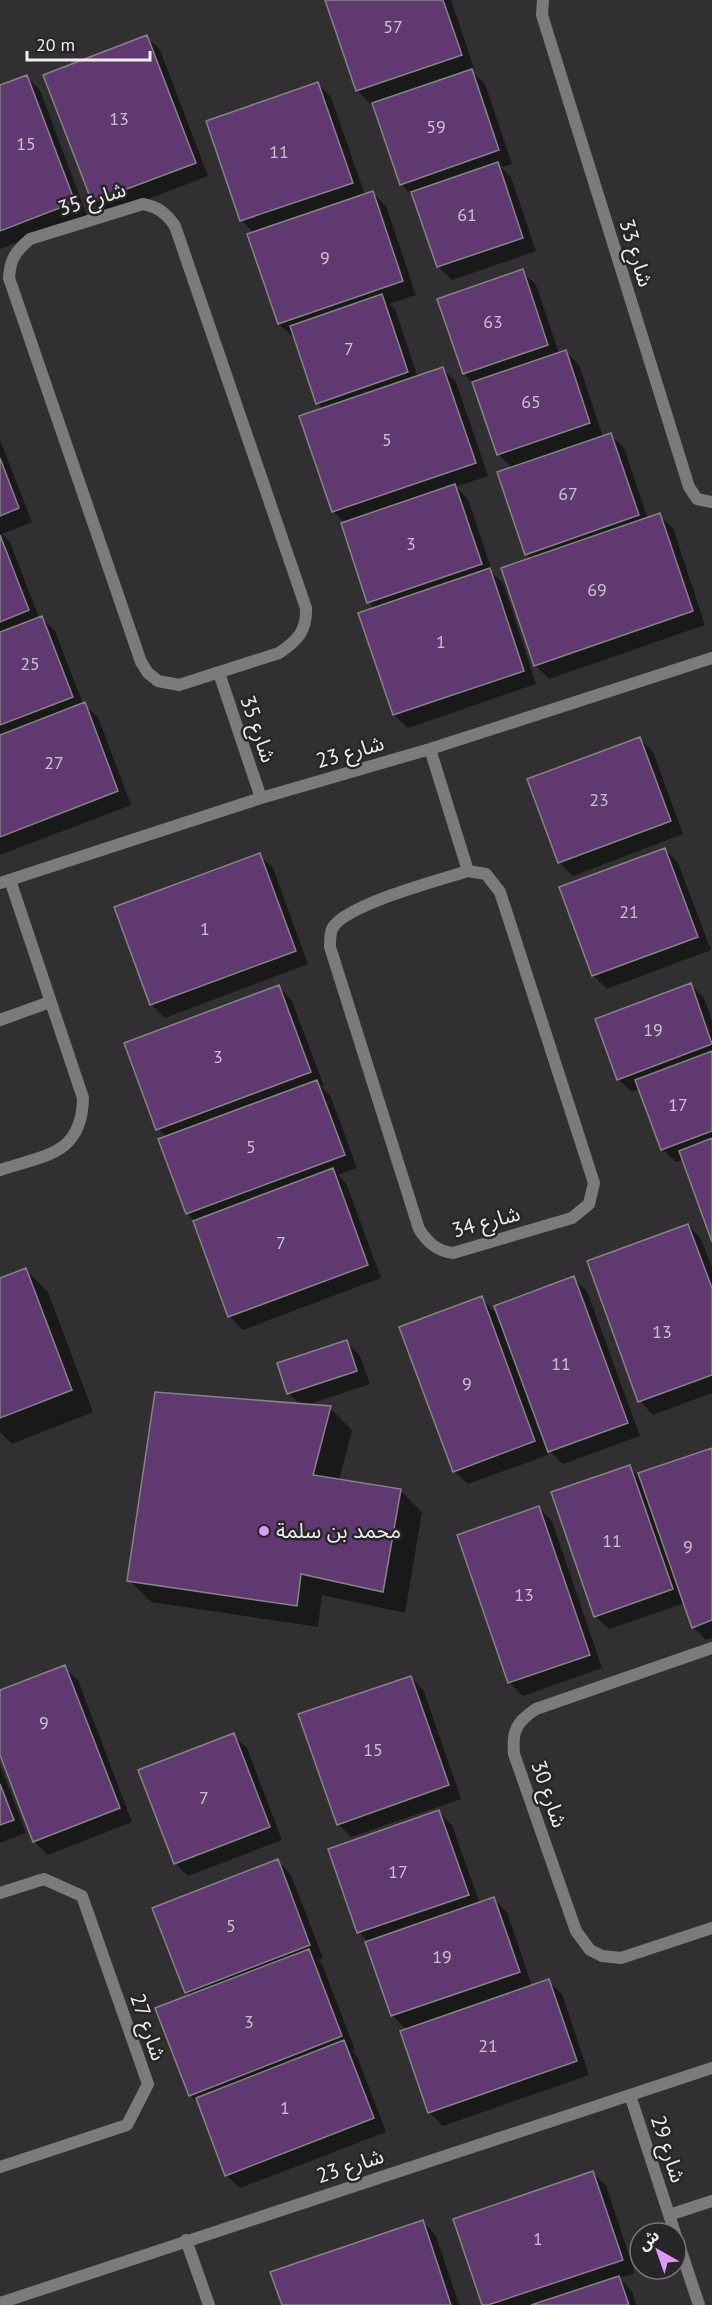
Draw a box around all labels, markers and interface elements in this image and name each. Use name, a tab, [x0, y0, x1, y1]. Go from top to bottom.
house number: 57	[383, 15, 403, 38]
scale bar	[27, 24, 150, 62]
text: 20 m	[36, 33, 75, 56]
house number: 13	[109, 107, 129, 130]
house number: 59	[426, 115, 446, 138]
house number: 15	[16, 132, 36, 155]
house number: 11	[269, 140, 289, 163]
street label: شارع 35	[55, 175, 130, 223]
house number: 61	[457, 203, 477, 226]
street label: شارع 33	[612, 216, 660, 291]
house number: 9	[320, 246, 330, 269]
house number: 63	[483, 310, 503, 333]
house number: 7	[344, 337, 354, 360]
house number: 65	[521, 390, 541, 413]
house number: 5	[382, 428, 392, 451]
house number: 67	[558, 482, 578, 505]
house number: 3	[406, 532, 416, 555]
house number: 69	[587, 578, 607, 601]
house number: 1	[436, 630, 446, 653]
house number: 25	[20, 652, 40, 675]
street label: شارع 35	[233, 692, 283, 767]
street label: شارع 23	[313, 729, 388, 776]
house number: 27	[44, 751, 64, 774]
house number: 23	[589, 788, 609, 811]
house number: 21	[619, 900, 639, 923]
house number: 1	[200, 917, 210, 940]
house number: 19	[643, 1018, 663, 1041]
house number: 3	[213, 1045, 223, 1068]
house number: 17	[668, 1093, 688, 1116]
house number: 5	[246, 1135, 256, 1158]
street label: شارع 34	[449, 1199, 523, 1245]
house number: 7	[276, 1231, 286, 1254]
house number: 13	[652, 1320, 672, 1343]
house number: 11	[551, 1352, 571, 1375]
house number: 9	[462, 1372, 472, 1395]
place label: محمد بن سلمة	[276, 1517, 401, 1544]
marker: محمد بن سلمة	[257, 1524, 271, 1538]
house number: 11	[602, 1529, 622, 1552]
house number: 9	[683, 1535, 693, 1558]
house number: 13	[514, 1583, 534, 1606]
house number: 9	[39, 1711, 49, 1734]
house number: 15	[363, 1738, 383, 1761]
street label: شارع 30	[524, 1757, 574, 1832]
house number: 7	[199, 1786, 209, 1809]
house number: 17	[388, 1860, 408, 1883]
house number: 5	[226, 1914, 236, 1937]
house number: 19	[432, 1945, 452, 1968]
street label: شارع 27	[123, 1990, 173, 2065]
house number: 3	[244, 2010, 254, 2033]
house number: 21	[478, 2034, 498, 2057]
house number: 1	[280, 2096, 290, 2119]
street label: شارع 29	[643, 2112, 692, 2187]
street label: شارع 23	[313, 2142, 388, 2191]
north arrow	[628, 2221, 688, 2281]
text: ش	[634, 2225, 663, 2254]
house number: 1	[533, 2227, 543, 2250]

